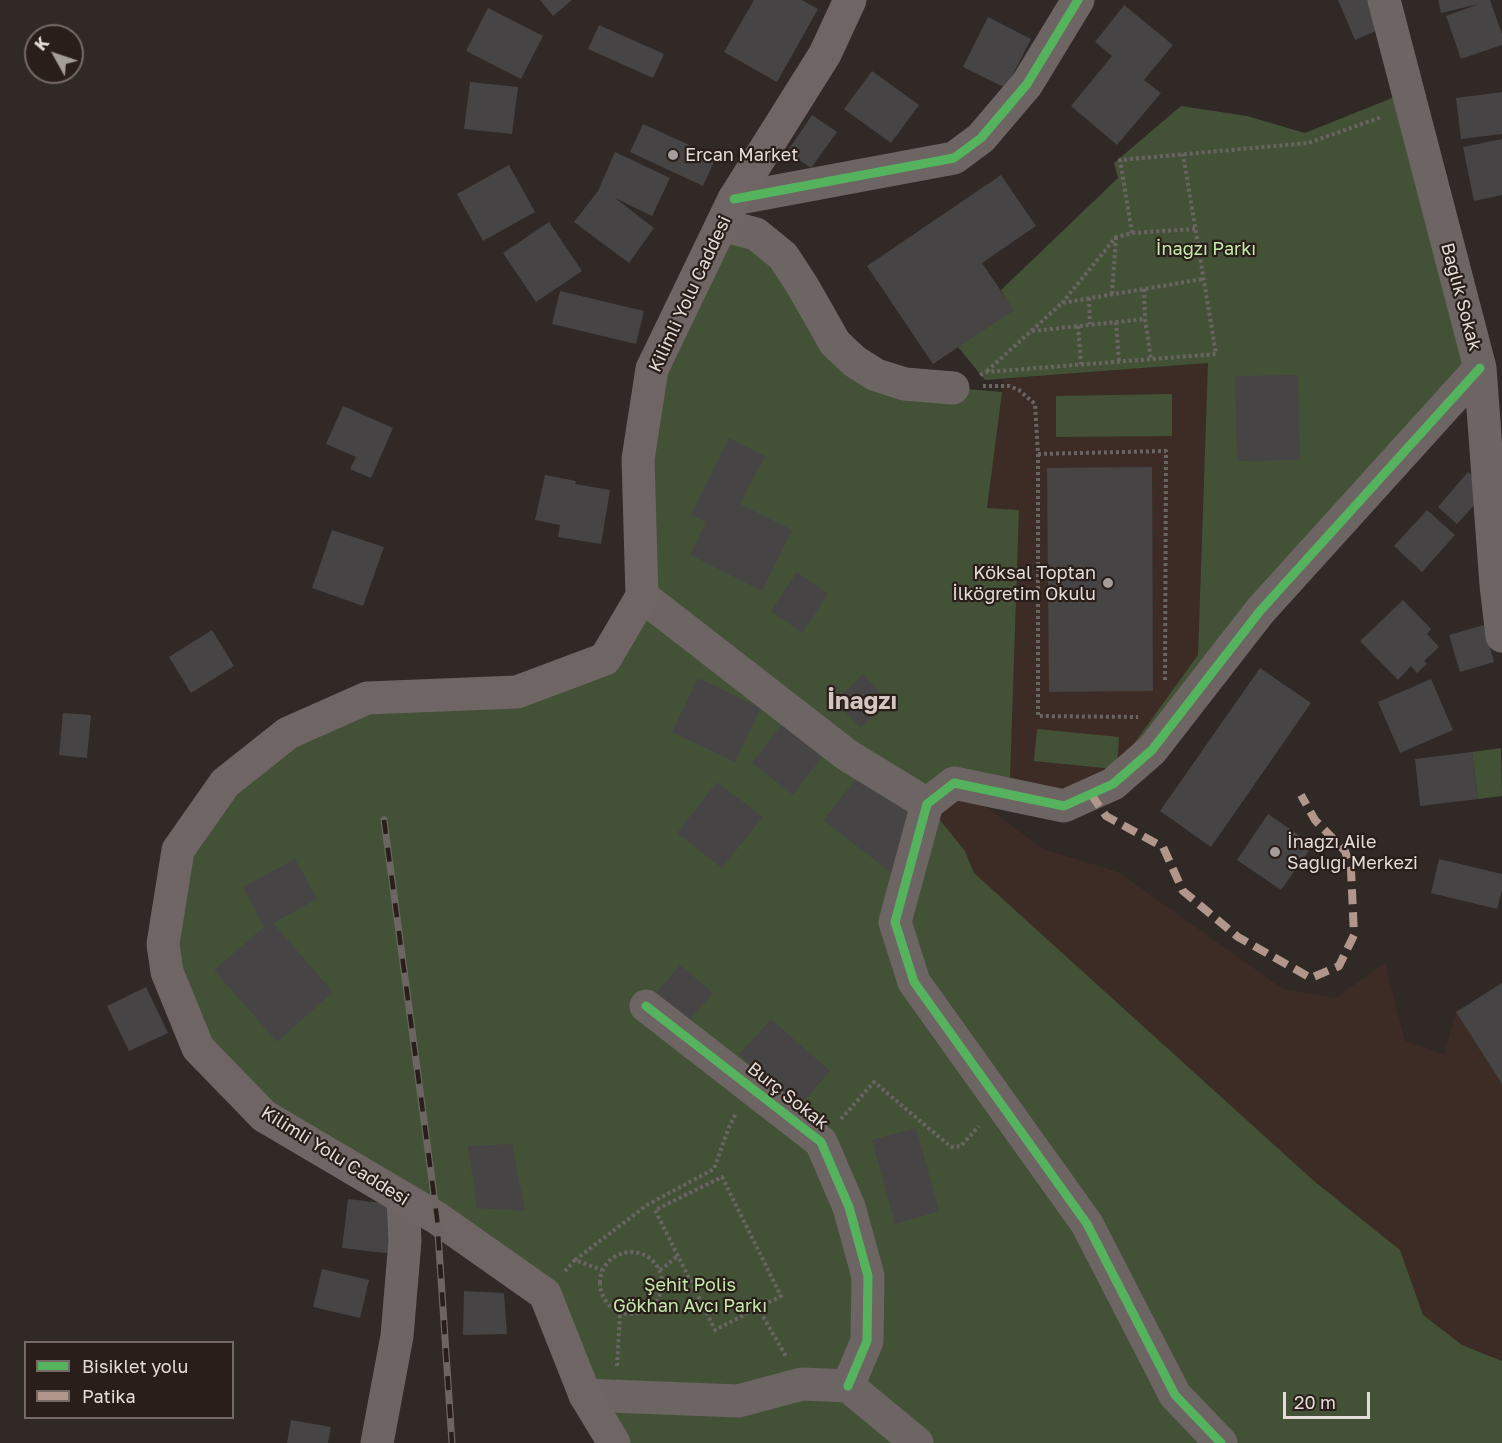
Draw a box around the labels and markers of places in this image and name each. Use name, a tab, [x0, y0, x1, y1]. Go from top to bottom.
place label: Ercan Market	[685, 144, 798, 166]
marker: Ercan Market	[666, 148, 680, 162]
place label: Köksal Toptan İlköğretim Okulu	[952, 562, 1096, 604]
marker: Köksal Toptan İlköğretim Okulu	[1101, 576, 1115, 590]
place label: İnağzı Aile Sağlığı Merkezi	[1287, 831, 1418, 874]
marker: İnağzı Aile Sağlığı Merkezi	[1268, 845, 1282, 859]

